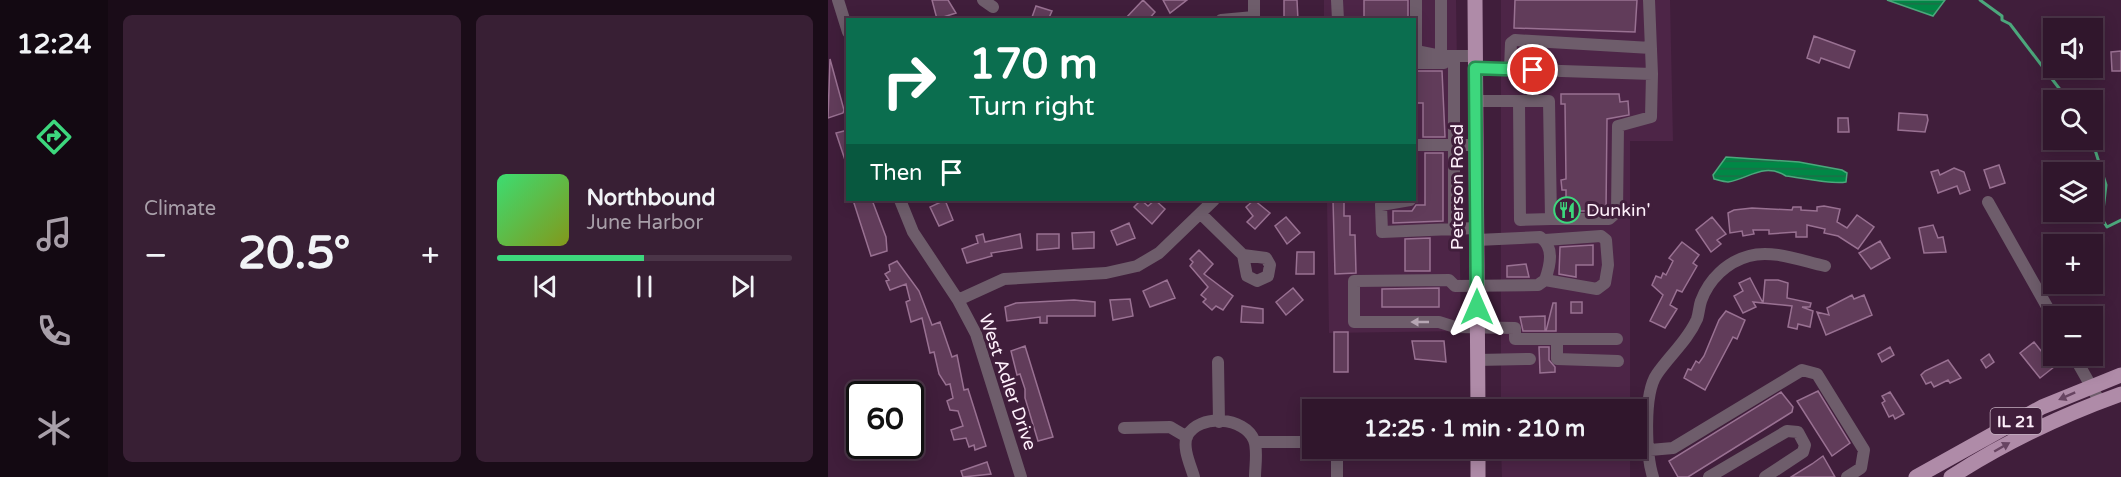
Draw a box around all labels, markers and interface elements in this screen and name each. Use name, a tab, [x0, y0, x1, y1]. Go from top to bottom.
map controls	[2043, 18, 2103, 366]
button: sound	[2043, 18, 2103, 78]
text: 12:24	[17, 28, 91, 61]
text: 170 m	[969, 39, 1098, 90]
icon: right	[870, 42, 948, 120]
pin	[1507, 44, 1558, 95]
icon: arrive	[1516, 53, 1549, 86]
text: Turn right	[969, 90, 1095, 123]
button: search	[2043, 90, 2103, 150]
icon: directions	[33, 116, 75, 158]
street label: Peterson Road	[1446, 124, 1468, 250]
icon: arrive	[935, 156, 968, 189]
text: Then	[870, 160, 923, 186]
button: layers	[2043, 162, 2103, 222]
text: Northbound	[587, 185, 715, 211]
restaurant icon: Dunkin'	[1552, 195, 1582, 225]
text: Climate	[144, 197, 216, 221]
place label: Dunkin'	[1586, 199, 1651, 221]
text: June Harbor	[587, 211, 703, 235]
icon: music	[33, 213, 75, 255]
text: 20.5°	[238, 227, 351, 281]
button: +	[2043, 234, 2103, 294]
text: −	[144, 236, 168, 275]
text: +	[421, 236, 439, 275]
icon: previous	[529, 270, 562, 303]
icon: pause	[628, 270, 661, 303]
icon: next	[726, 270, 759, 303]
position arrow	[1445, 275, 1509, 339]
button: −	[2043, 306, 2103, 366]
icon: phone	[33, 310, 75, 352]
street label: West Adler Drive	[974, 311, 1042, 453]
one-way arrow	[1410, 317, 1429, 327]
speed limit sign: 60	[846, 381, 924, 459]
one-way arrow	[2057, 391, 2075, 401]
icon: climate	[33, 407, 75, 449]
road number: IL 21	[1990, 408, 2042, 434]
text: 12:25 · 1 min · 210 m	[1364, 416, 1585, 442]
one-way arrow	[1994, 442, 2010, 453]

